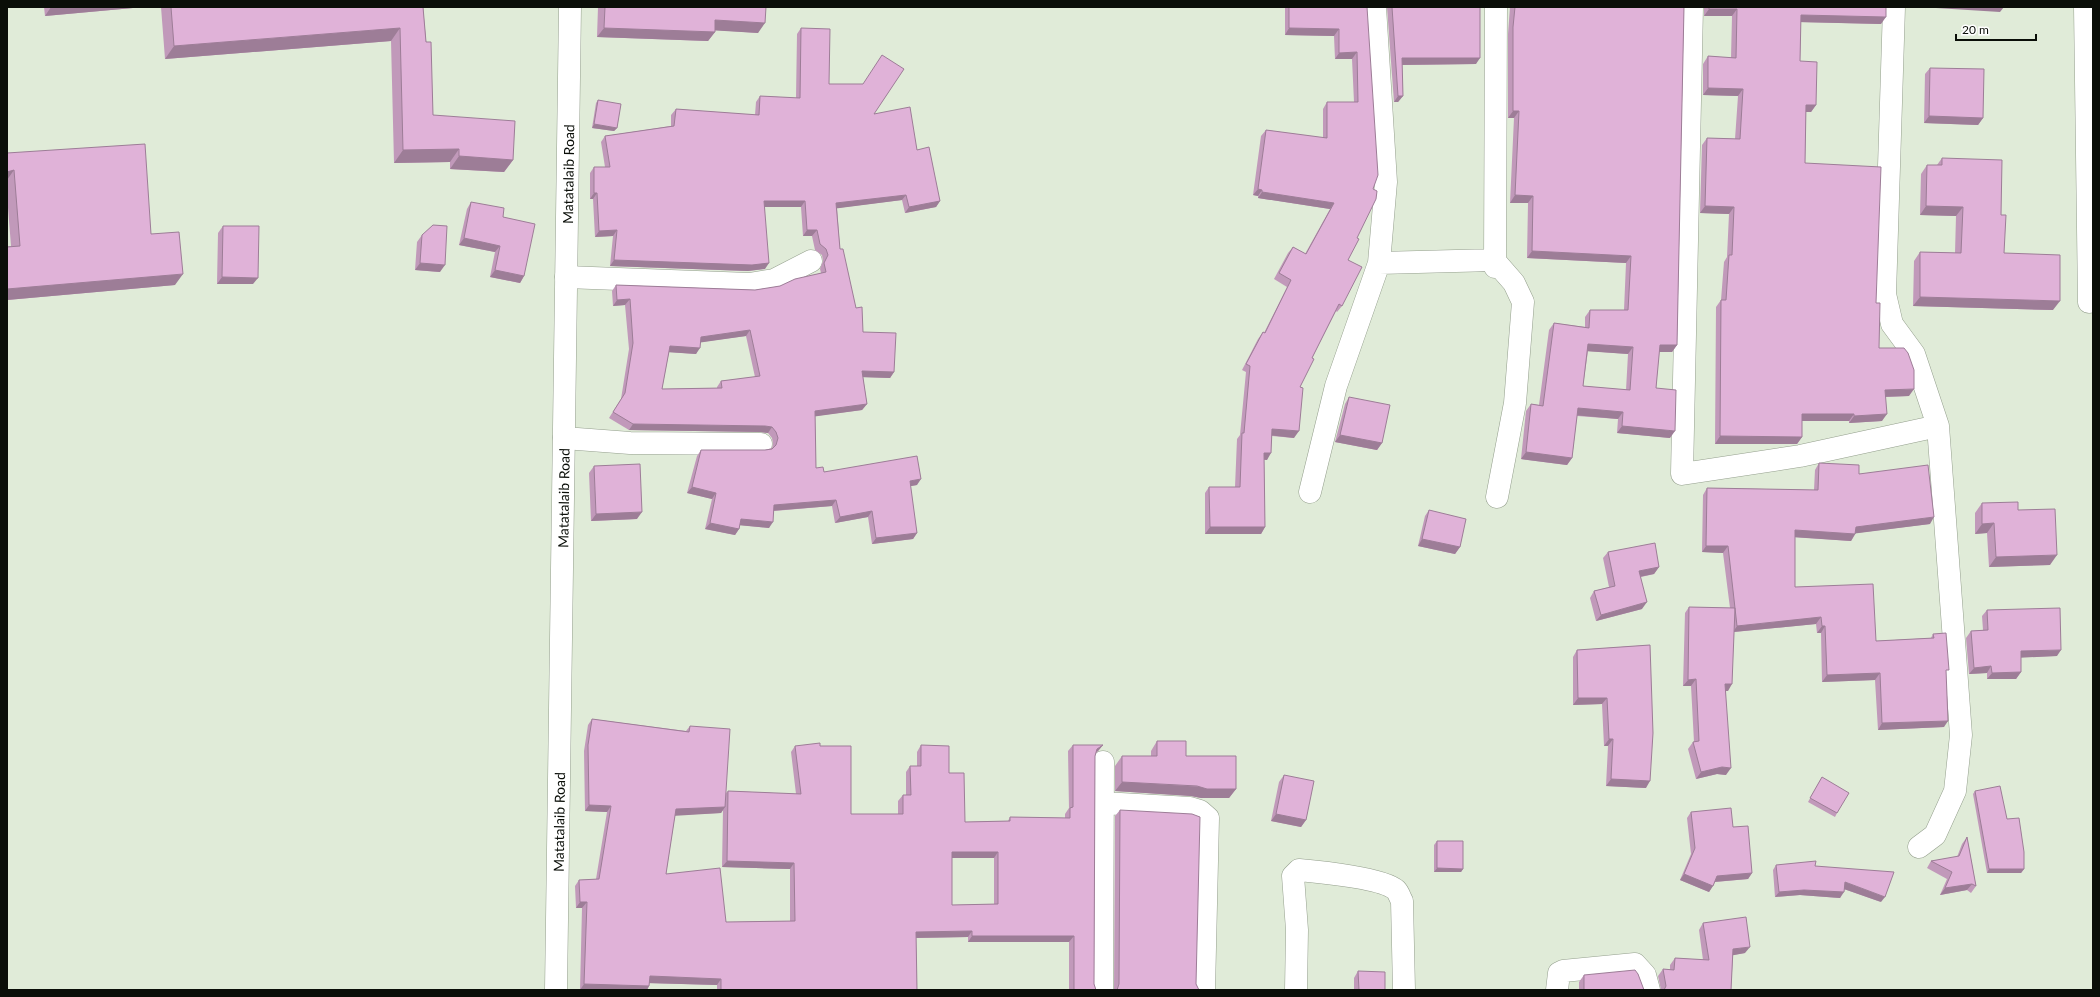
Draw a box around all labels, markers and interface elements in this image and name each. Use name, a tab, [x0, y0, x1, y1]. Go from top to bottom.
scale bar	[1956, 16, 2036, 42]
text: 20 m	[1962, 22, 1989, 37]
street label: Matatalaib Road	[558, 124, 577, 224]
street label: Matatalaib Road	[554, 448, 572, 548]
street label: Matatalaib Road	[549, 772, 568, 872]

